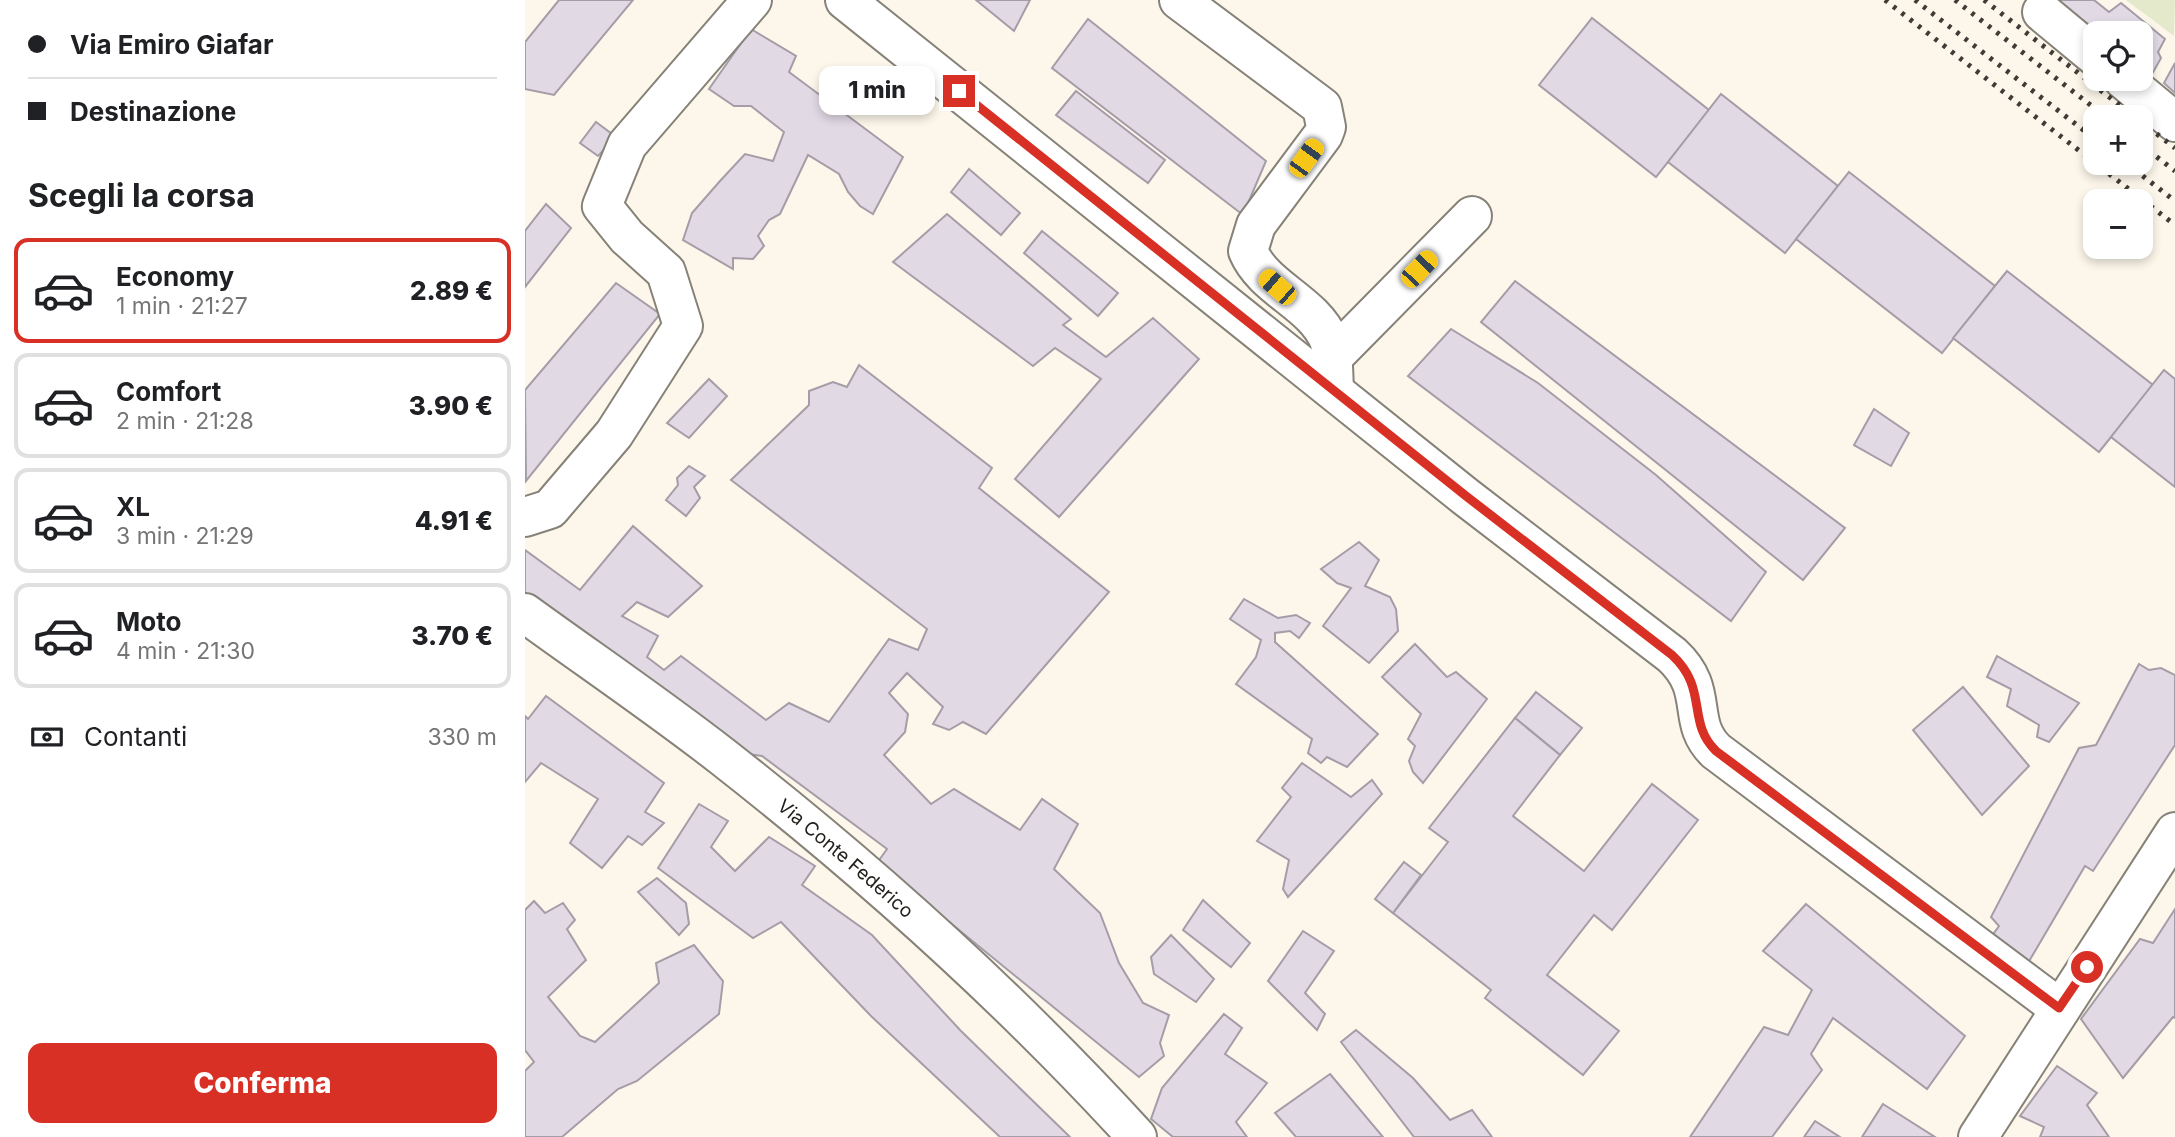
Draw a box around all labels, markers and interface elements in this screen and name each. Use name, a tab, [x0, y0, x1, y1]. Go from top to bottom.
map controls	[2083, 21, 2153, 259]
button: locate	[2083, 21, 2153, 91]
text: Via Emiro Giafar	[70, 29, 274, 60]
callout: 1 min	[819, 66, 935, 116]
route end	[943, 75, 975, 107]
text: 1 min	[848, 76, 906, 104]
text: Destinazione	[70, 96, 236, 127]
button: +	[2083, 105, 2153, 175]
car	[1286, 135, 1327, 181]
text: Scegli la corsa	[28, 176, 255, 215]
button: −	[2083, 189, 2153, 259]
car	[1397, 247, 1442, 291]
icon: car	[32, 259, 95, 322]
text: Economy	[116, 261, 234, 292]
car	[1255, 265, 1300, 309]
text: 2.89 €	[410, 275, 493, 306]
text: 1 min · 21:27	[116, 292, 248, 320]
icon: car	[32, 374, 95, 437]
text: Comfort	[116, 376, 221, 407]
text: 3.90 €	[409, 390, 493, 421]
text: 2 min · 21:28	[116, 407, 254, 435]
icon: car	[32, 489, 95, 552]
text: XL	[116, 491, 150, 522]
text: 4.91 €	[415, 505, 493, 536]
text: 3 min · 21:29	[116, 522, 254, 550]
icon: car	[32, 604, 95, 667]
text: Moto	[116, 606, 181, 637]
text: 3.70 €	[412, 620, 493, 651]
text: 4 min · 21:30	[116, 637, 255, 665]
icon: cash	[28, 718, 66, 756]
text: Contanti	[84, 721, 187, 752]
text: 330 m	[427, 723, 497, 751]
street label: Via Conte Federico	[773, 794, 918, 923]
route start	[2071, 951, 2103, 983]
button: Conferma	[28, 1043, 497, 1123]

